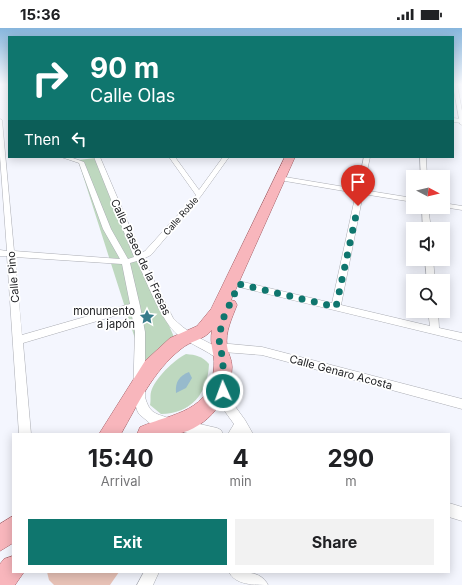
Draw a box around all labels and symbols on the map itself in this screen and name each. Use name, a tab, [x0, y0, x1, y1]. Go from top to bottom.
pin	[341, 165, 375, 206]
north arrow	[406, 170, 450, 214]
street label: Calle Roble	[161, 194, 200, 237]
street label: Calle Paseo de la Fresas	[108, 197, 174, 318]
street label: Calle Pino	[4, 250, 22, 303]
place label: monumento a japón	[73, 304, 135, 331]
place icon: monumento a japón	[138, 308, 156, 326]
street label: Calle Genaro Acosta	[288, 352, 394, 392]
position arrow	[202, 370, 244, 412]

